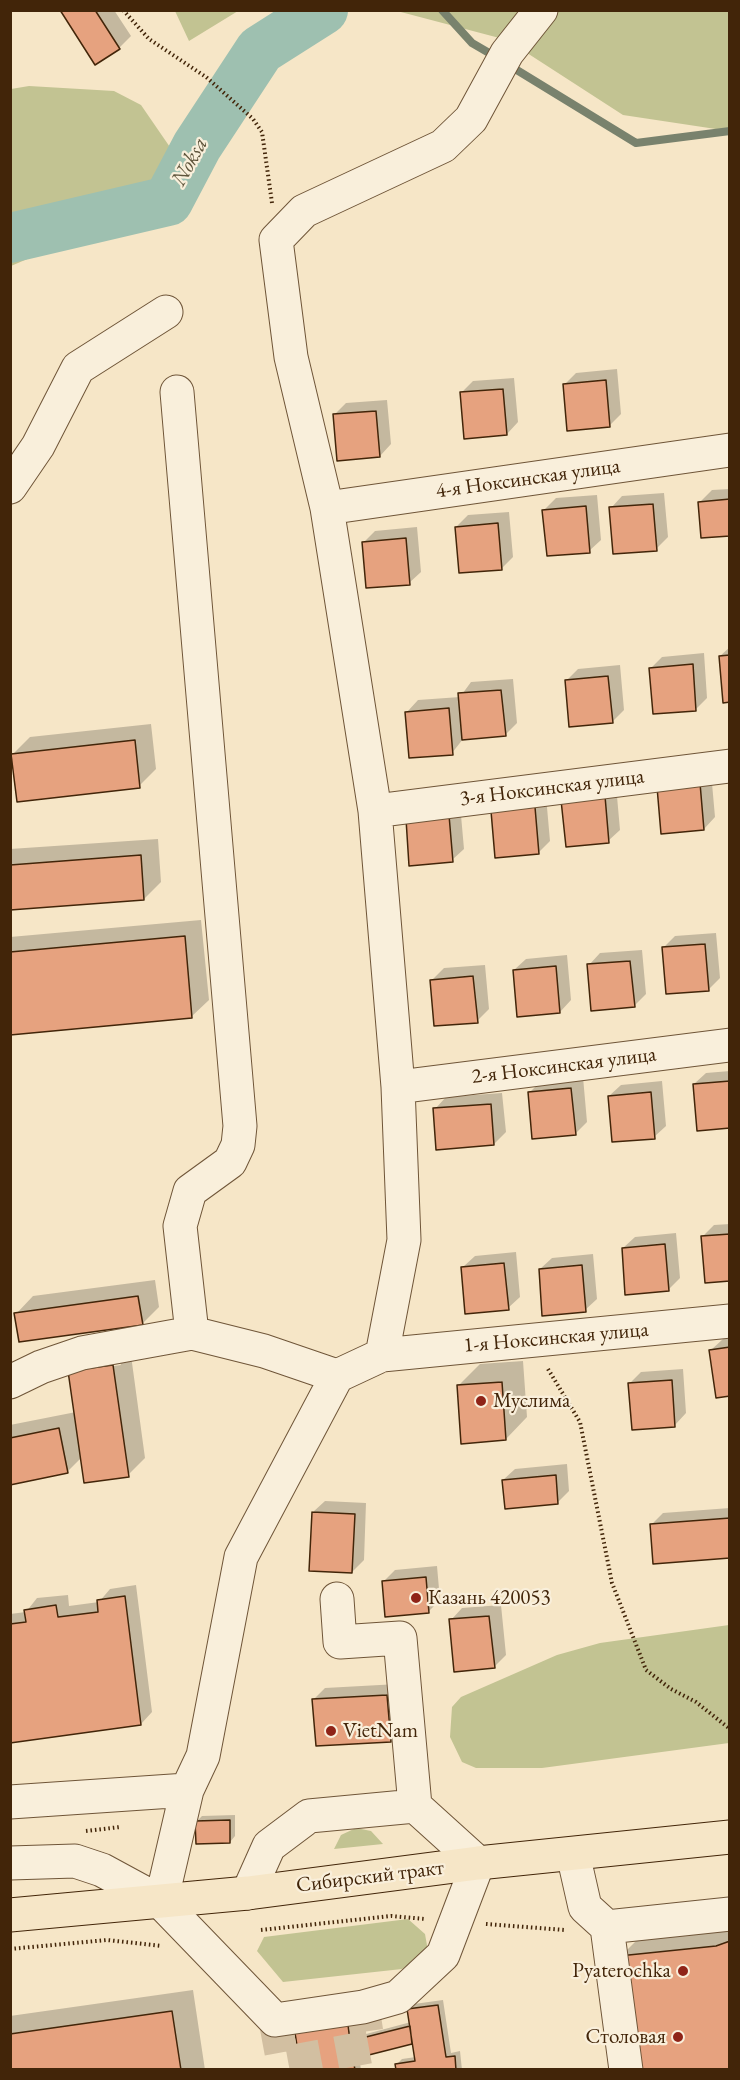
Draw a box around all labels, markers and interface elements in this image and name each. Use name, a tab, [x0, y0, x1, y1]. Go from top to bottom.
water label: Noksa	[166, 133, 214, 191]
street label: 4-я Ноксинская улица	[434, 454, 622, 504]
street label: 3-я Ноксинская улица	[458, 764, 646, 812]
street label: 2-я Ноксинская улица	[470, 1042, 658, 1090]
street label: 1-я Ноксинская улица	[462, 1317, 650, 1359]
place label: Муслима	[493, 1388, 570, 1414]
marker: Муслима	[474, 1394, 488, 1408]
place label: Казань 420053	[428, 1585, 551, 1611]
marker: Казань 420053	[409, 1591, 423, 1605]
place label: VietNam	[343, 1718, 418, 1744]
marker: VietNam	[324, 1724, 338, 1738]
street label: Сибирский тракт	[295, 1855, 445, 1899]
place label: Pyaterochka	[572, 1958, 671, 1984]
marker: Pyaterochka	[676, 1964, 690, 1978]
place label: Столовая	[585, 2024, 666, 2050]
marker: Столовая	[671, 2030, 685, 2044]

